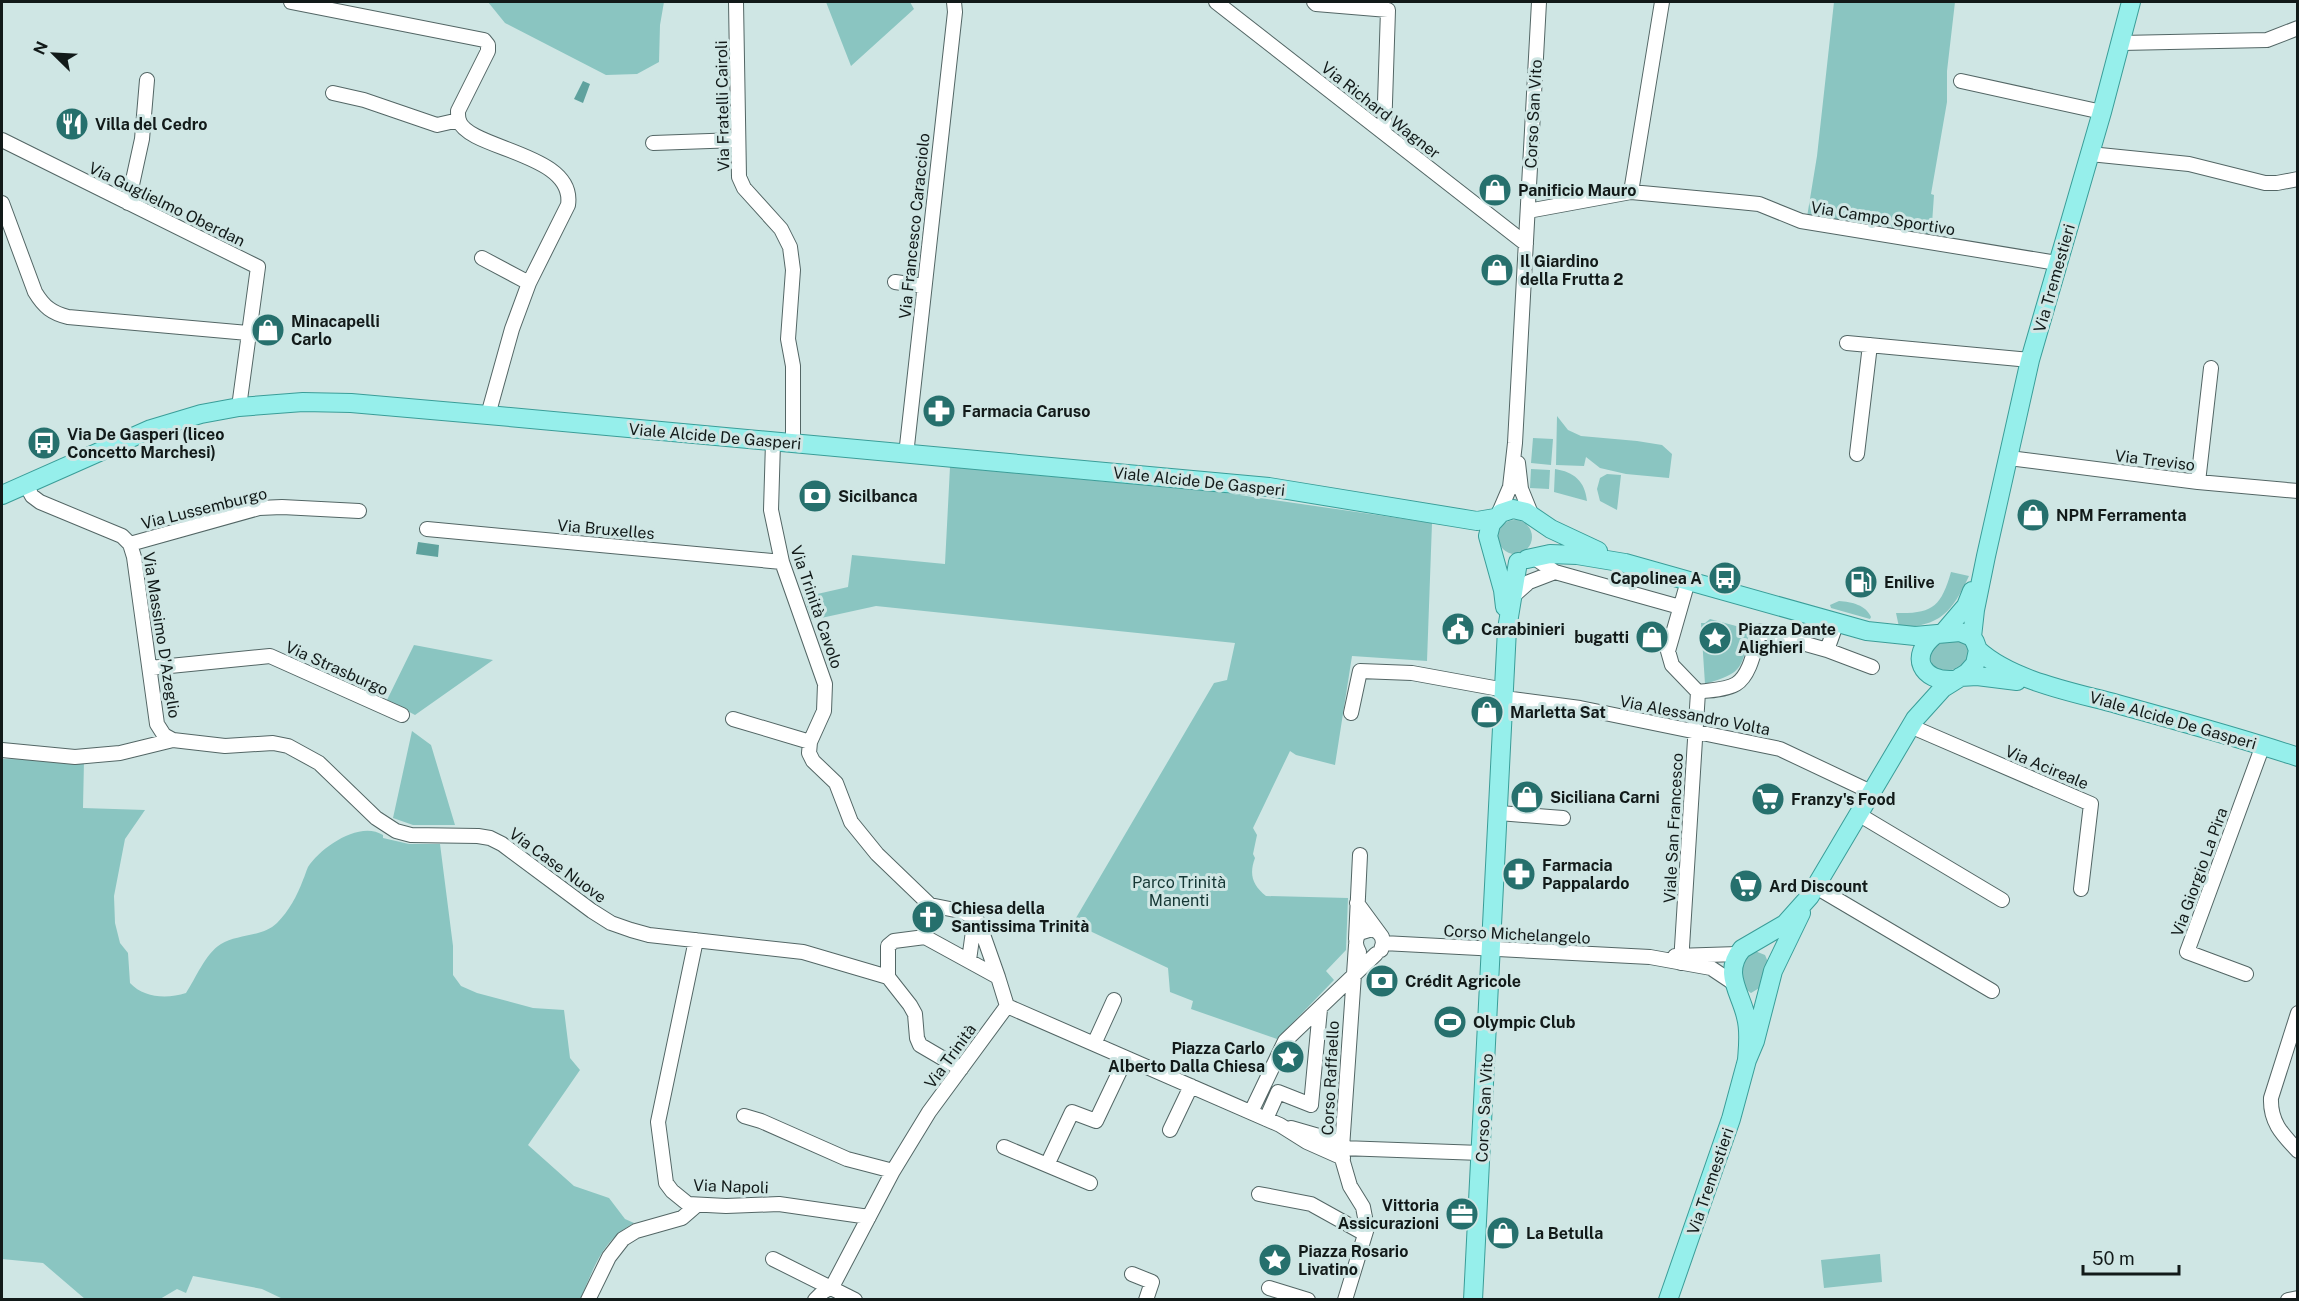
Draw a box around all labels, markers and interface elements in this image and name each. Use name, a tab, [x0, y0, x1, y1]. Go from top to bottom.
north arrow	[24, 24, 84, 84]
text: N	[30, 39, 52, 58]
street label: Via Fratelli Cairoli	[712, 40, 733, 172]
street label: Via Richard Wagner	[1317, 58, 1444, 163]
street label: Corso San Vito	[1521, 59, 1546, 169]
restaurant icon: Villa del Cedro	[54, 106, 90, 142]
place label: Villa del Cedro	[95, 115, 208, 134]
street label: Via Francesco Caracciolo	[895, 132, 934, 320]
street label: Via Guglielmo Oberdan	[85, 158, 248, 251]
shop icon: Panificio Mauro	[1477, 172, 1513, 208]
place label: Panificio Mauro	[1518, 181, 1636, 200]
street label: Via Campo Sportivo	[1809, 198, 1956, 239]
street label: Via Tremestieri	[2030, 222, 2079, 335]
shop icon: Il Giardino della Frutta 2	[1479, 252, 1515, 288]
place label: Il Giardino della Frutta 2	[1520, 252, 1623, 289]
shop icon: Minacapelli Carlo	[250, 312, 286, 348]
place label: Minacapelli Carlo	[291, 312, 380, 349]
pharmacy icon: Farmacia Caruso	[921, 393, 957, 429]
place label: Farmacia Caruso	[962, 402, 1090, 421]
street label: Viale Alcide De Gasperi	[628, 419, 802, 453]
bus stop icon: Via De Gasperi (liceo Concetto Marchesi)	[26, 425, 62, 461]
place label: Via De Gasperi (liceo Concetto Marchesi)	[67, 425, 224, 462]
street label: Via Treviso	[2114, 446, 2196, 475]
street label: Viale Alcide De Gasperi	[1112, 463, 1286, 500]
bank icon: Sicilbanca	[797, 478, 833, 514]
street label: Via Lussemburgo	[139, 484, 269, 533]
place label: Sicilbanca	[838, 487, 918, 506]
shop icon: NPM Ferramenta	[2015, 497, 2051, 533]
place label: NPM Ferramenta	[2056, 506, 2186, 525]
street label: Via Bruxelles	[556, 516, 655, 543]
street label: Via Trinità Cavolo	[787, 543, 846, 671]
street label: Via Massimo D'Azeglio	[139, 551, 184, 720]
bus stop icon: Capolinea A	[1707, 560, 1743, 596]
fuel station icon: Enilive	[1843, 564, 1879, 600]
place label: Capolinea A	[1610, 569, 1702, 588]
place label: Enilive	[1884, 573, 1935, 592]
public building icon: Carabinieri	[1440, 611, 1476, 647]
shop icon: bugatti	[1634, 619, 1670, 655]
place label: Carabinieri	[1481, 620, 1565, 639]
place icon: Piazza Dante Alighieri	[1697, 620, 1733, 656]
place label: Piazza Dante Alighieri	[1738, 620, 1836, 657]
place label: bugatti	[1574, 628, 1629, 647]
street label: Via Strasburgo	[282, 637, 391, 700]
street label: Viale Alcide De Gasperi	[2087, 688, 2259, 753]
street label: Via Alessandro Volta	[1618, 692, 1772, 739]
shop icon: Marletta Sat	[1469, 694, 1505, 730]
place label: Marletta Sat	[1510, 703, 1606, 722]
street label: Via Acireale	[2002, 741, 2091, 794]
street label: Viale San Francesco	[1660, 752, 1687, 904]
shop icon: Siciliana Carni	[1509, 779, 1545, 815]
supermarket icon: Franzy's Food	[1750, 781, 1786, 817]
place label: Siciliana Carni	[1550, 788, 1660, 807]
place label: Franzy's Food	[1791, 790, 1896, 809]
street label: Via Giorgio La Pira	[2167, 805, 2232, 939]
street label: Via Case Nuove	[505, 824, 610, 907]
pharmacy icon: Farmacia Pappalardo	[1501, 856, 1537, 892]
place label: Farmacia Pappalardo	[1542, 856, 1629, 893]
supermarket icon: Ard Discount	[1728, 868, 1764, 904]
park label: Parco Trinità Manenti	[1132, 873, 1226, 910]
place label: Ard Discount	[1769, 877, 1868, 896]
church icon: Chiesa della Santissima Trinità	[910, 899, 946, 935]
place label: Chiesa della Santissima Trinità	[951, 899, 1089, 936]
street label: Corso Michelangelo	[1443, 921, 1591, 948]
bank icon: Crédit Agricole	[1364, 963, 1400, 999]
place label: Crédit Agricole	[1405, 972, 1521, 991]
sports icon: Olympic Club	[1432, 1004, 1468, 1040]
place label: Olympic Club	[1473, 1013, 1576, 1032]
street label: Via Trinità	[921, 1020, 980, 1092]
street label: Corso Raffaello	[1318, 1020, 1343, 1136]
place label: Piazza Carlo Alberto Dalla Chiesa	[1108, 1039, 1265, 1076]
place icon: Piazza Carlo Alberto Dalla Chiesa	[1270, 1039, 1306, 1075]
street label: Corso San Vito	[1472, 1053, 1497, 1163]
street label: Via Tremestieri	[1683, 1125, 1738, 1237]
street label: Via Napoli	[693, 1176, 769, 1197]
place label: Vittoria Assicurazioni	[1338, 1196, 1439, 1233]
office icon: Vittoria Assicurazioni	[1444, 1196, 1480, 1232]
shop icon: La Betulla	[1485, 1215, 1521, 1251]
place label: La Betulla	[1526, 1224, 1603, 1243]
scale bar	[2083, 1238, 2179, 1276]
place icon: Piazza Rosario Livatino	[1257, 1242, 1293, 1278]
place label: Piazza Rosario Livatino	[1298, 1242, 1408, 1279]
text: 50 m	[2092, 1248, 2135, 1269]

